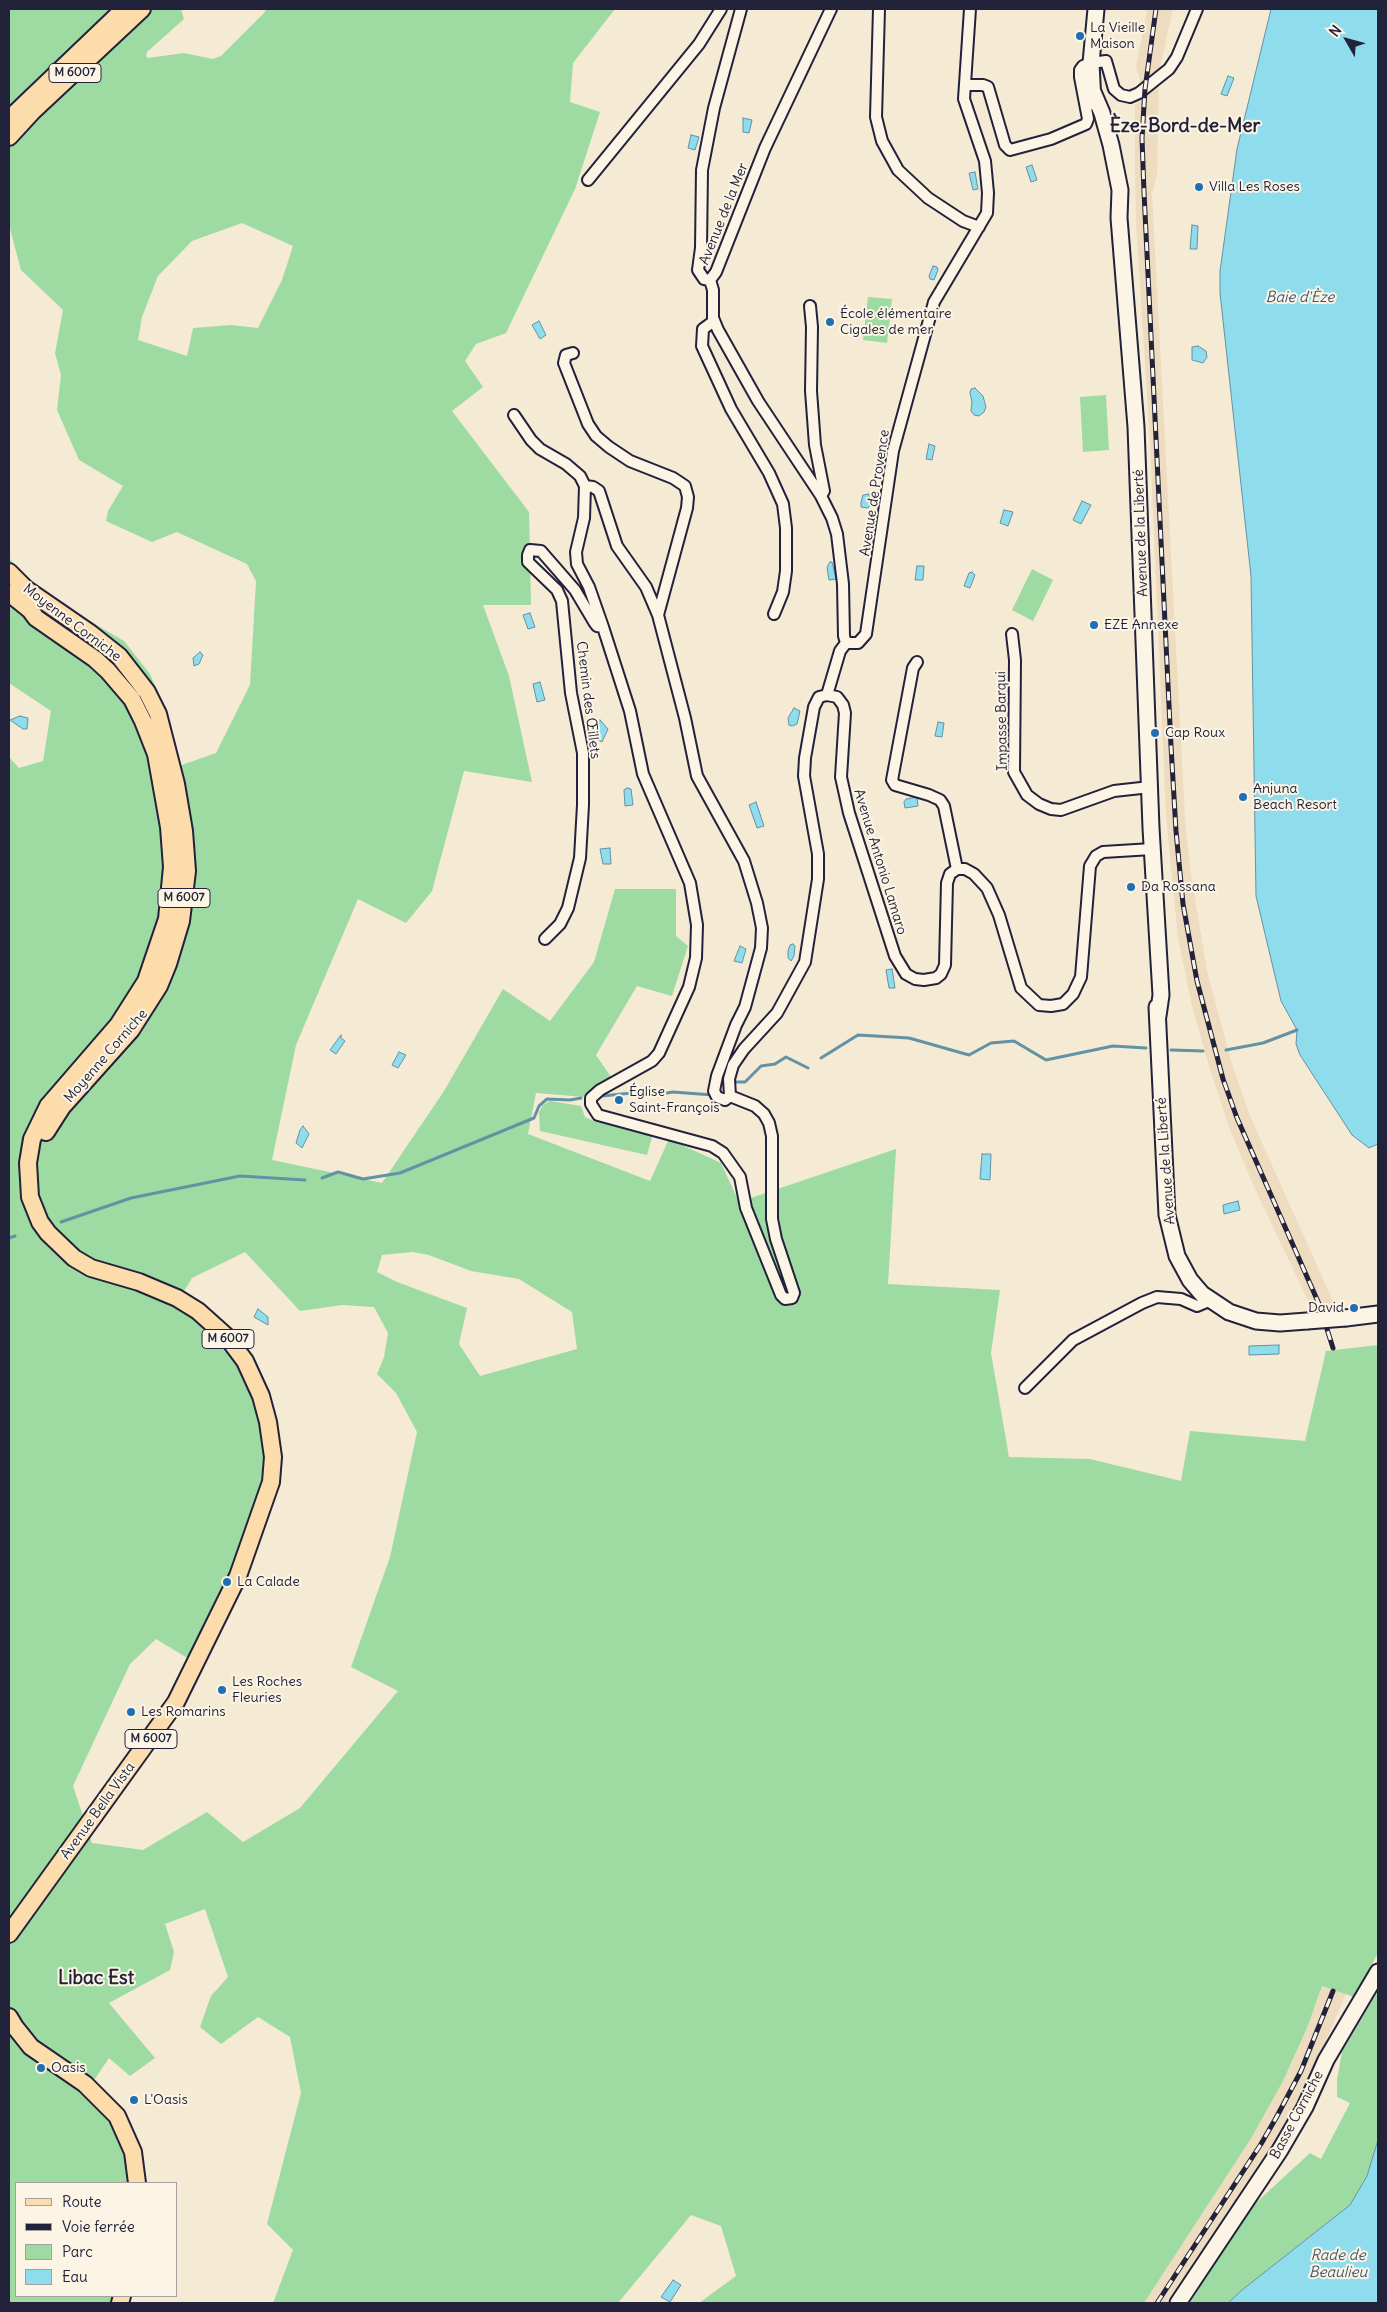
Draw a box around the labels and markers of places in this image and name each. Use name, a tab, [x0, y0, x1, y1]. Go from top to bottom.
place label: La Vieille Maison	[1090, 20, 1145, 52]
marker: La Vieille Maison	[1074, 30, 1086, 42]
place label: Villa Les Roses	[1209, 179, 1300, 195]
marker: Villa Les Roses	[1193, 181, 1205, 193]
place label: École élémentaire Cigales de mer	[840, 306, 952, 338]
marker: École élémentaire Cigales de mer	[824, 316, 836, 328]
place label: EZE Annexe	[1104, 617, 1179, 633]
marker: EZE Annexe	[1088, 619, 1100, 631]
place label: Cap Roux	[1165, 725, 1225, 741]
marker: Cap Roux	[1149, 727, 1161, 739]
place label: Anjuna Beach Resort	[1253, 781, 1337, 814]
marker: Anjuna Beach Resort	[1237, 791, 1249, 803]
place label: Da Rossana	[1141, 879, 1216, 895]
marker: Da Rossana	[1125, 881, 1137, 893]
place label: Église Saint-François	[629, 1084, 720, 1116]
marker: Église Saint-François	[613, 1094, 625, 1106]
place label: David	[1308, 1300, 1344, 1316]
marker: David	[1348, 1302, 1360, 1314]
place label: La Calade	[237, 1574, 300, 1590]
marker: La Calade	[221, 1576, 233, 1588]
place label: Les Roches Fleuries	[232, 1674, 302, 1706]
marker: Les Roches Fleuries	[216, 1684, 228, 1696]
place label: Les Romarins	[141, 1704, 226, 1720]
marker: Les Romarins	[125, 1706, 137, 1718]
place label: Oasis	[51, 2060, 86, 2076]
marker: Oasis	[35, 2062, 47, 2074]
place label: L'Oasis	[144, 2092, 188, 2108]
marker: L'Oasis	[128, 2094, 140, 2106]

